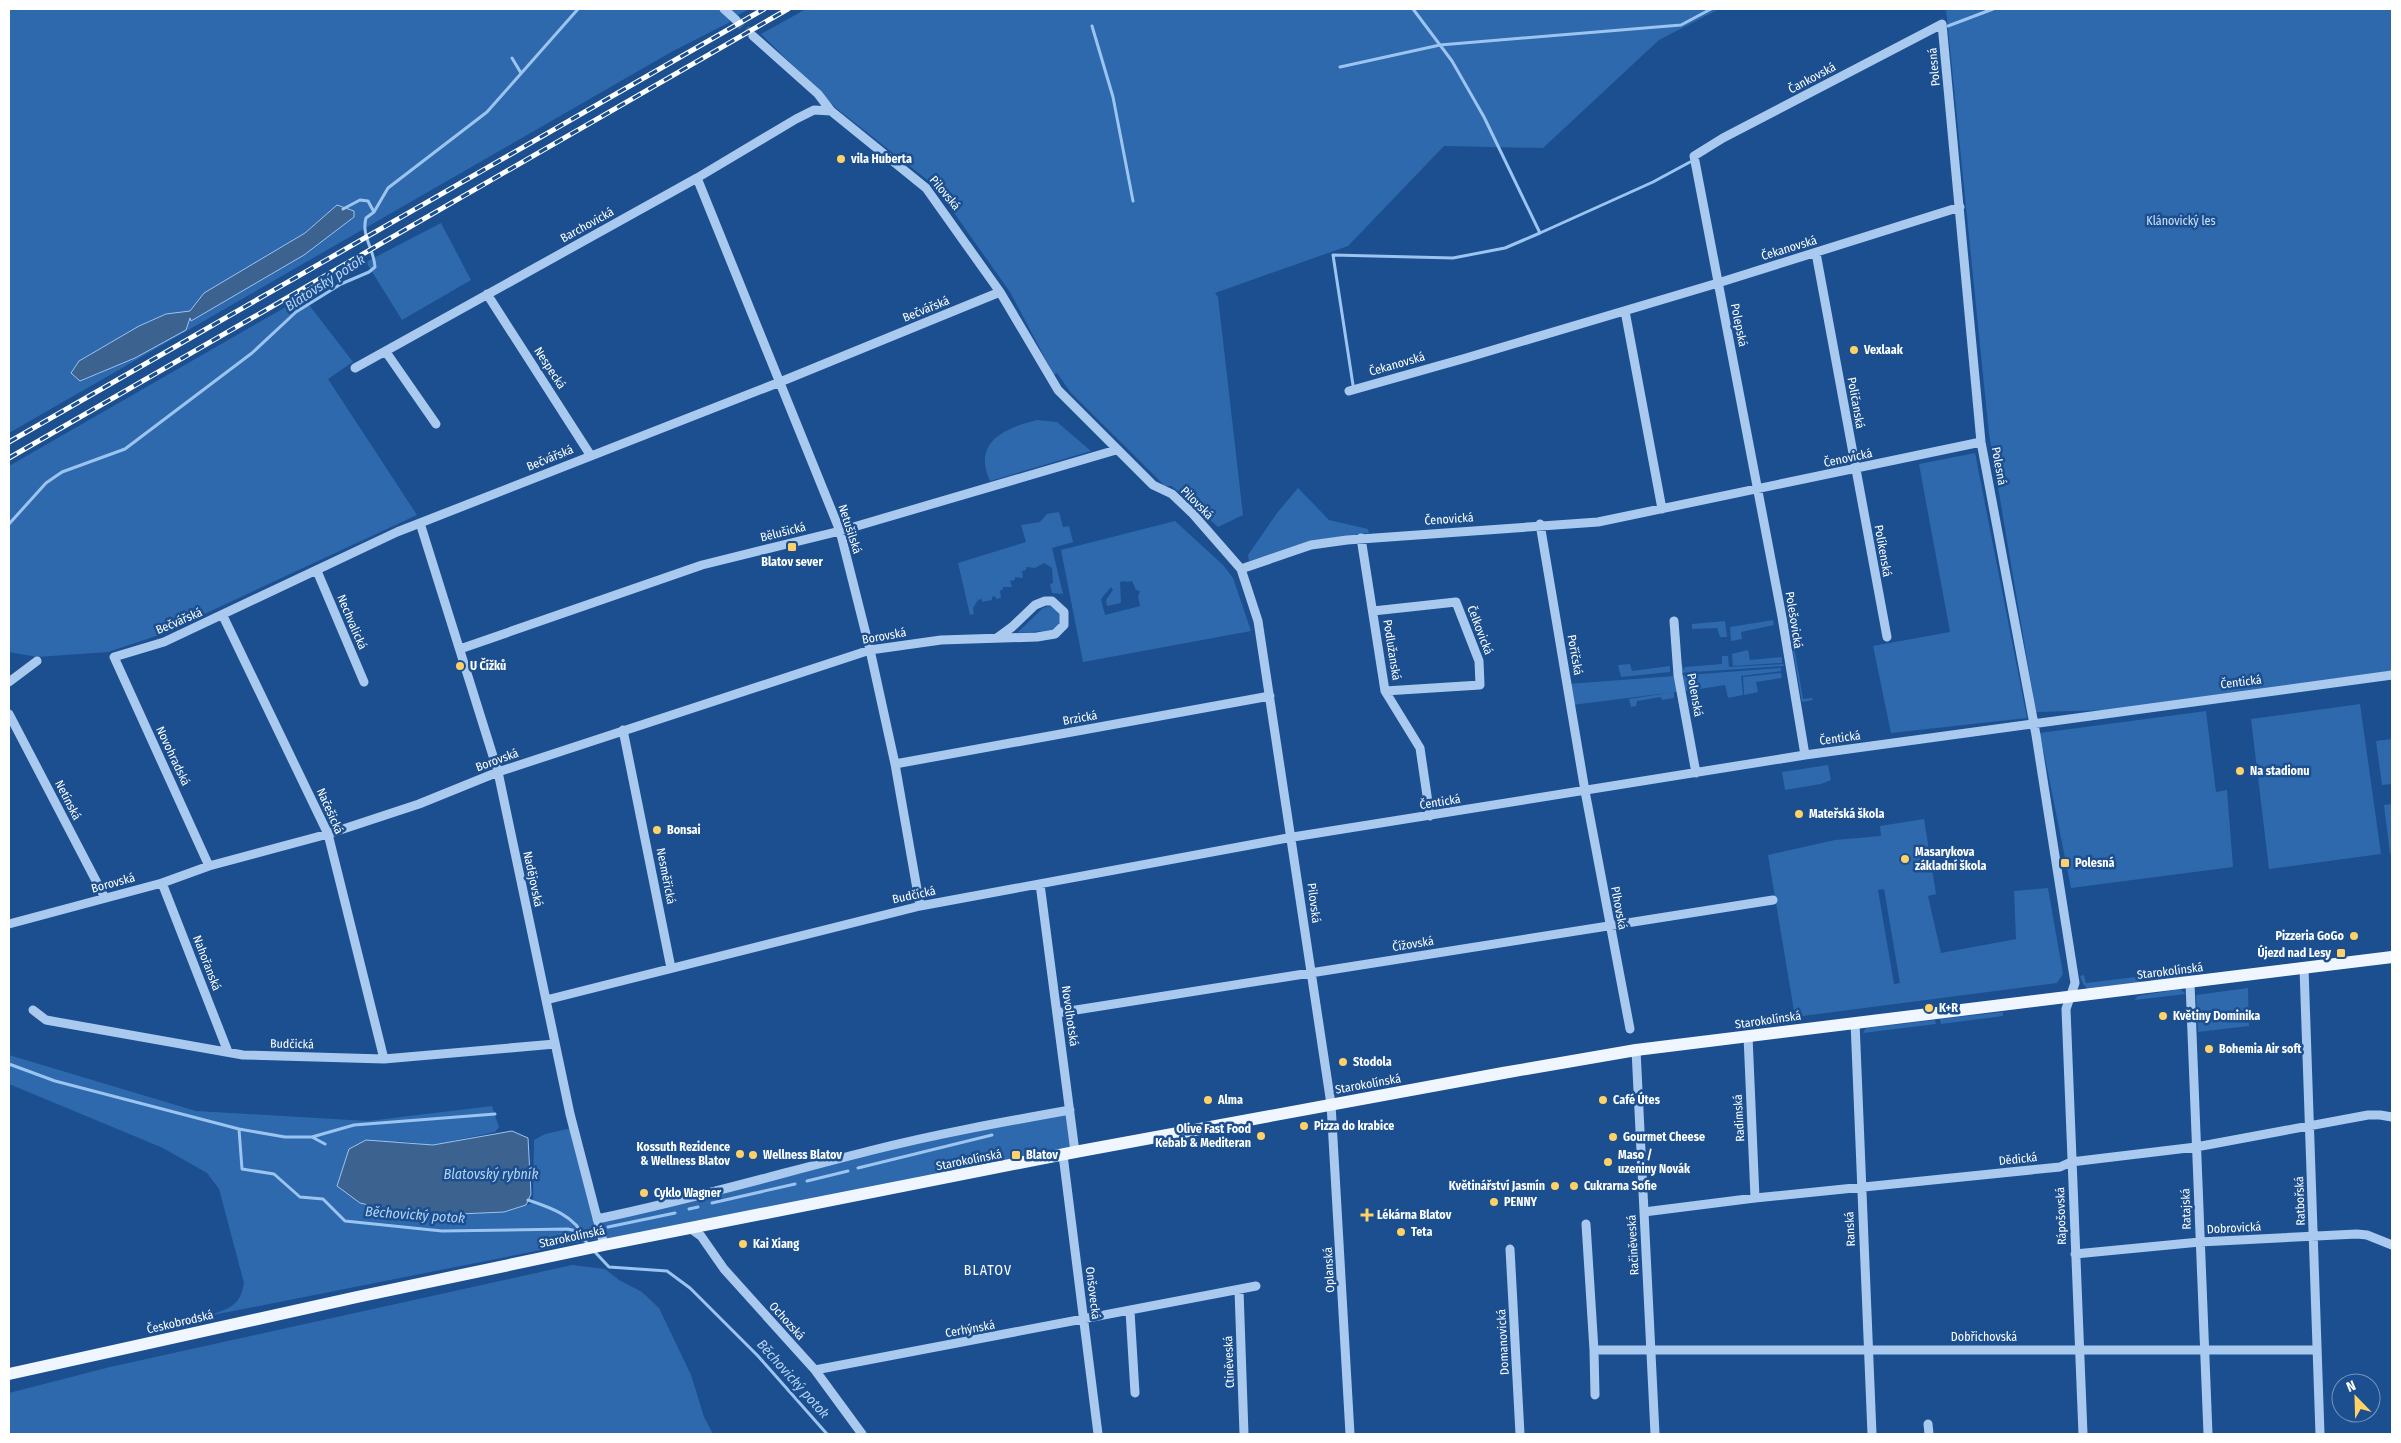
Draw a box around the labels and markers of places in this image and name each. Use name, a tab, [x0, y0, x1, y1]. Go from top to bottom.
place label: vila Huberta	[850, 152, 912, 166]
marker: vila Huberta	[835, 153, 847, 165]
place label: Vexlaak	[1863, 343, 1904, 357]
marker: Vexlaak	[1848, 344, 1860, 356]
marker: Blatov sever	[786, 541, 798, 553]
place label: Blatov sever	[761, 555, 823, 569]
place label: U Čížků	[470, 657, 506, 673]
marker: U Čížků	[454, 660, 466, 672]
place label: Na stadionu	[2250, 764, 2310, 778]
marker: Na stadionu	[2234, 765, 2246, 777]
place label: Mateřská škola	[1809, 807, 1884, 821]
marker: Mateřská škola	[1793, 808, 1805, 820]
place label: Bonsai	[667, 823, 701, 837]
marker: Bonsai	[651, 824, 663, 836]
place label: Masarykova základní škola	[1915, 845, 1986, 873]
marker: Masarykova základní škola	[1899, 853, 1911, 865]
place label: Polesná	[2075, 856, 2114, 870]
marker: Polesná	[2059, 857, 2071, 869]
place label: Pizzeria GoGo	[2275, 929, 2345, 943]
marker: Pizzeria GoGo	[2348, 930, 2360, 942]
place label: Újezd nad Lesy	[2257, 944, 2331, 960]
marker: Újezd nad Lesy	[2335, 947, 2347, 959]
place label: K+R	[1939, 1001, 1958, 1015]
marker: K+R	[1923, 1002, 1935, 1014]
place label: Květiny Dominika	[2173, 1009, 2260, 1023]
marker: Květiny Dominika	[2157, 1010, 2169, 1022]
place label: Bohemia Air soft	[2219, 1042, 2302, 1056]
marker: Bohemia Air soft	[2203, 1043, 2215, 1055]
place label: Stodola	[1353, 1055, 1392, 1069]
marker: Stodola	[1337, 1056, 1349, 1068]
place label: Café Útes	[1613, 1091, 1661, 1107]
place label: Alma	[1217, 1093, 1243, 1107]
marker: Alma	[1202, 1094, 1214, 1106]
marker: Café Útes	[1597, 1094, 1609, 1106]
place label: Pizza do krabice	[1314, 1119, 1394, 1133]
marker: Pizza do krabice	[1298, 1120, 1310, 1132]
place label: Olive Fast Food Kebab & Mediteran	[1155, 1122, 1251, 1150]
marker: Olive Fast Food Kebab & Mediteran	[1255, 1130, 1267, 1142]
place label: Gourmet Cheese	[1623, 1130, 1705, 1144]
marker: Gourmet Cheese	[1607, 1131, 1619, 1143]
place label: Kossuth Rezidence & Wellness Blatov	[637, 1140, 730, 1168]
marker: Kossuth Rezidence & Wellness Blatov	[734, 1148, 746, 1160]
place label: Wellness Blatov	[763, 1148, 842, 1162]
place label: Blatov	[1026, 1148, 1058, 1162]
place label: Maso / uzeniny Novák	[1618, 1148, 1691, 1176]
marker: Wellness Blatov	[747, 1149, 759, 1161]
marker: Blatov	[1010, 1149, 1022, 1161]
marker: Maso / uzeniny Novák	[1602, 1156, 1614, 1168]
place label: Květinářství Jasmín	[1449, 1179, 1545, 1193]
place label: Cukrarna Sofie	[1584, 1179, 1657, 1193]
marker: Květinářství Jasmín	[1549, 1180, 1561, 1192]
marker: Cukrarna Sofie	[1568, 1180, 1580, 1192]
place label: Cyklo Wagner	[654, 1186, 722, 1200]
marker: Cyklo Wagner	[638, 1187, 650, 1199]
place label: PENNY	[1504, 1195, 1538, 1209]
marker: PENNY	[1488, 1196, 1500, 1208]
place label: Lékárna Blatov	[1377, 1208, 1452, 1222]
marker: Lékárna Blatov	[1361, 1209, 1373, 1221]
place label: Teta	[1411, 1225, 1432, 1239]
marker: Teta	[1395, 1226, 1407, 1238]
place label: Kai Xiang	[753, 1237, 799, 1251]
marker: Kai Xiang	[737, 1238, 749, 1250]

